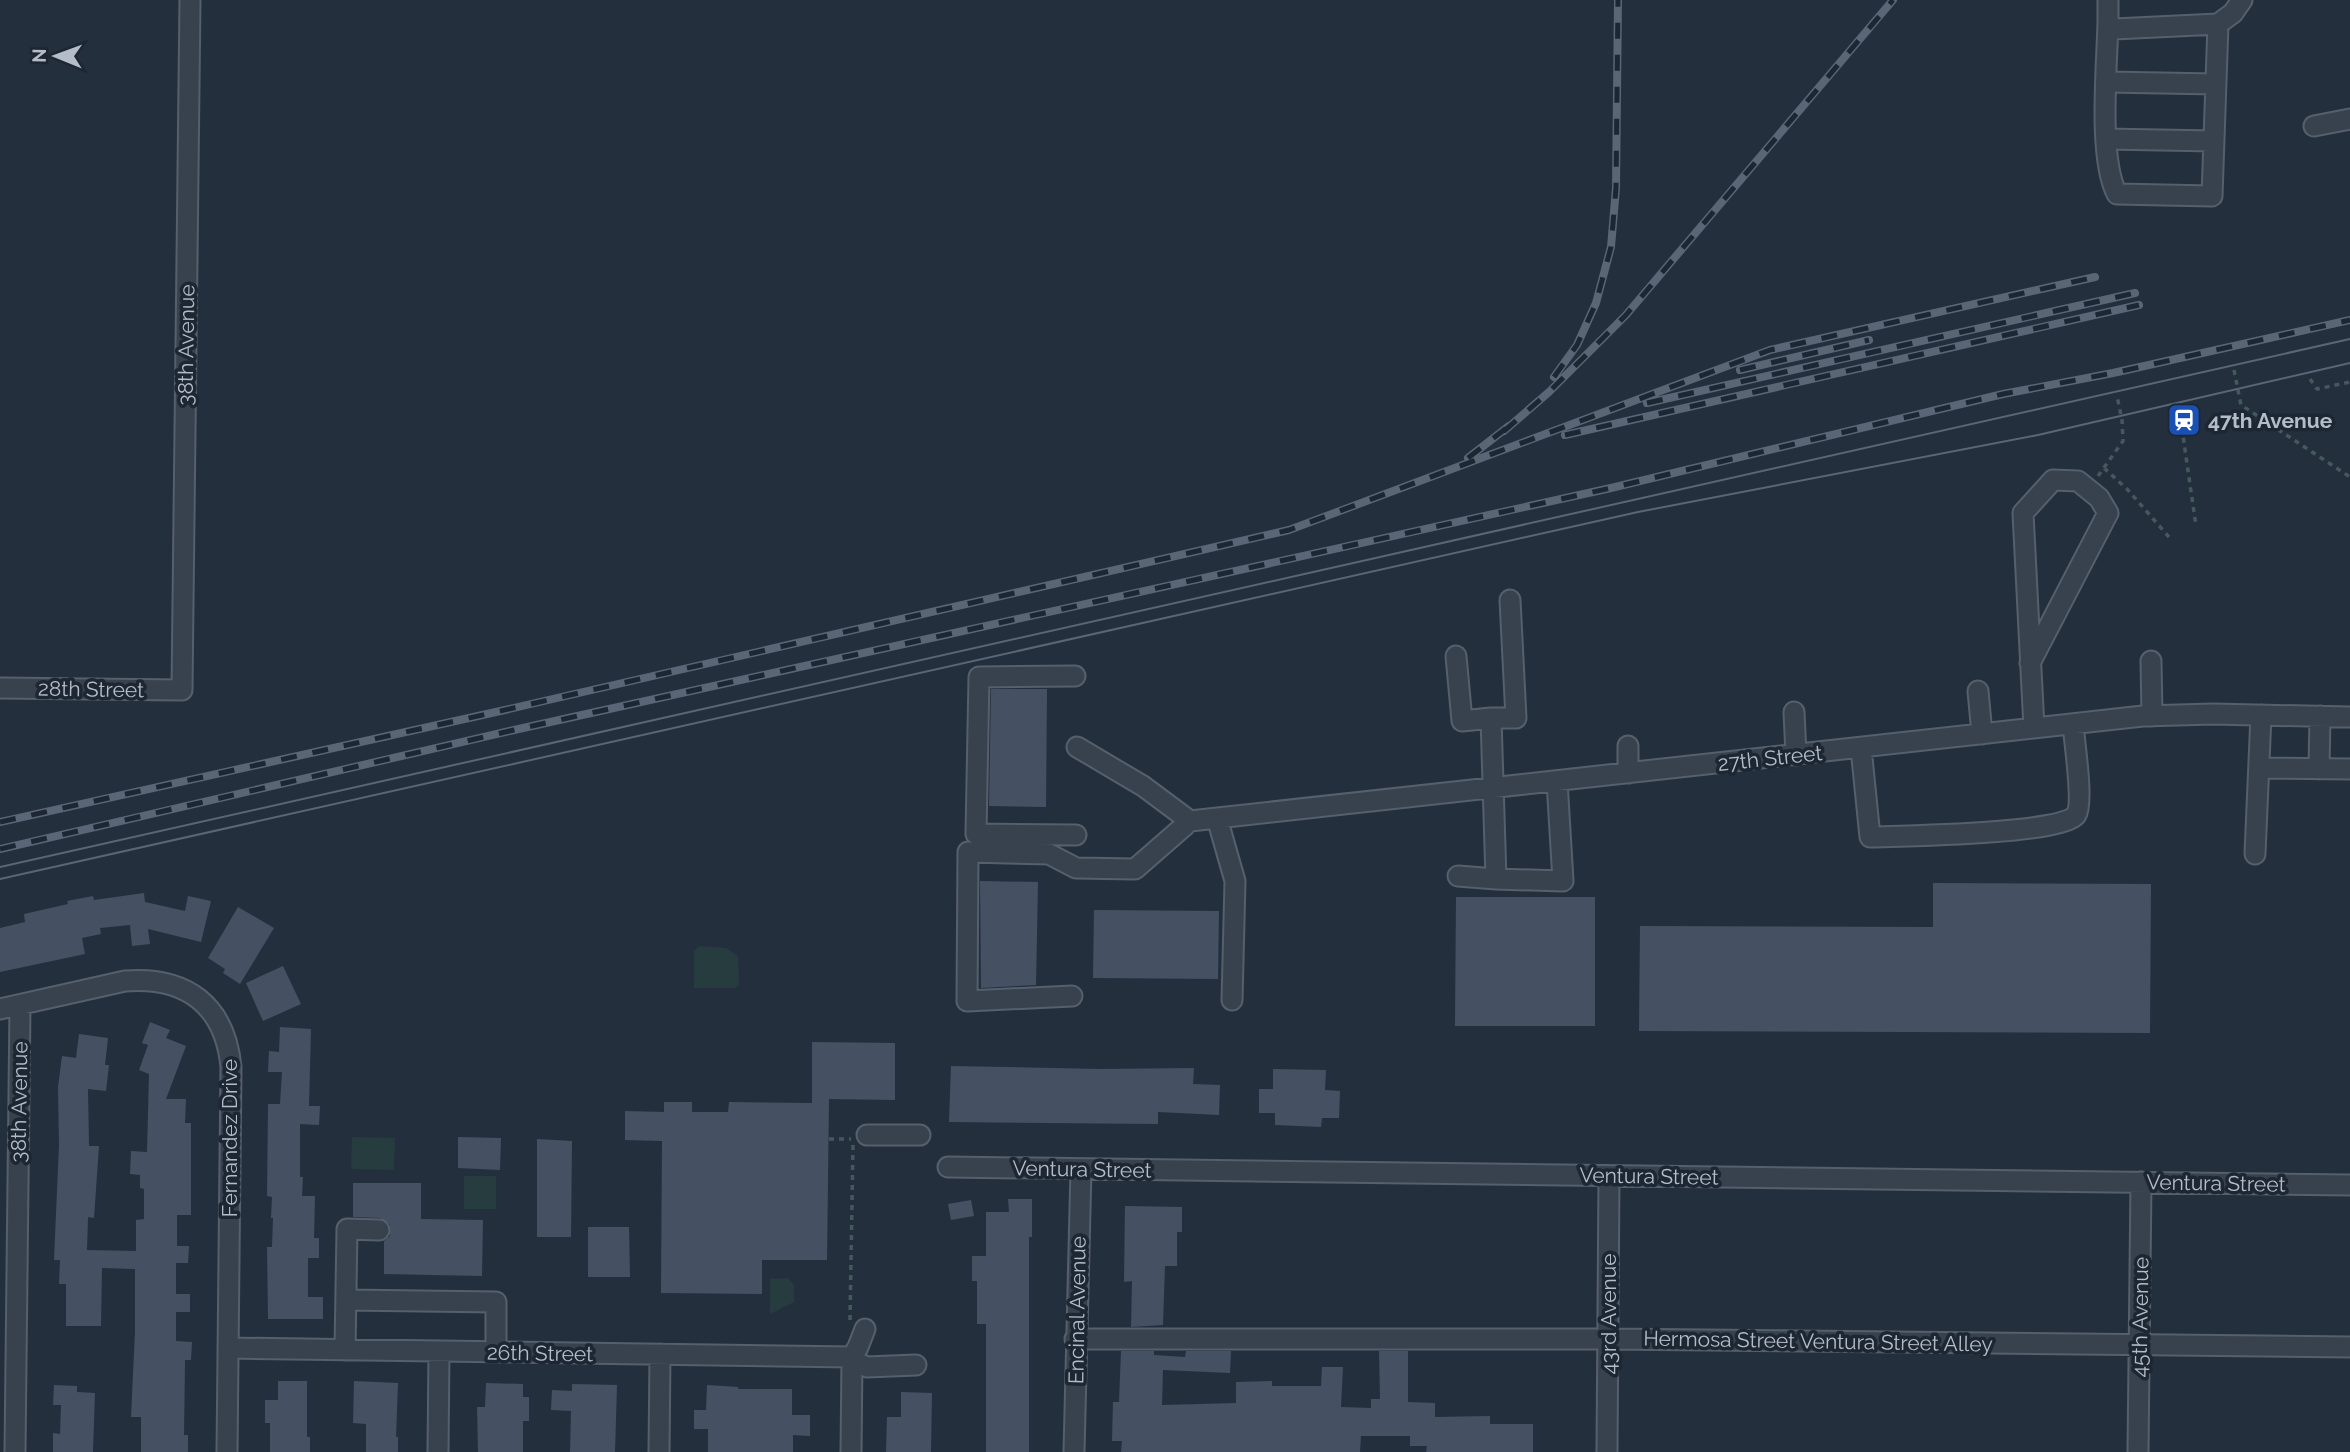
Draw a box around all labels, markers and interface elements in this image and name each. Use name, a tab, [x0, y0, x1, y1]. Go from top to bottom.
north arrow	[21, 21, 91, 91]
text: N	[28, 48, 50, 63]
street label: 38th Avenue	[172, 284, 200, 406]
station icon: 47th Avenue	[2165, 401, 2203, 439]
place label: 47th Avenue	[2208, 408, 2333, 433]
street label: 28th Street	[38, 676, 144, 702]
street label: 27th Street	[1716, 740, 1824, 776]
street label: 38th Avenue	[5, 1041, 33, 1163]
street label: Fernandez Drive	[217, 1059, 242, 1217]
street label: Ventura Street	[1012, 1155, 1152, 1183]
street label: Ventura Street	[1579, 1162, 1719, 1190]
street label: Ventura Street	[2146, 1169, 2286, 1197]
street label: Encinal Avenue	[1063, 1236, 1091, 1384]
street label: 43rd Avenue	[1596, 1253, 1621, 1375]
street label: 45th Avenue	[2126, 1256, 2154, 1378]
street label: Hermosa Street Ventura Street Alley	[1643, 1325, 1993, 1357]
street label: 26th Street	[487, 1340, 593, 1366]

